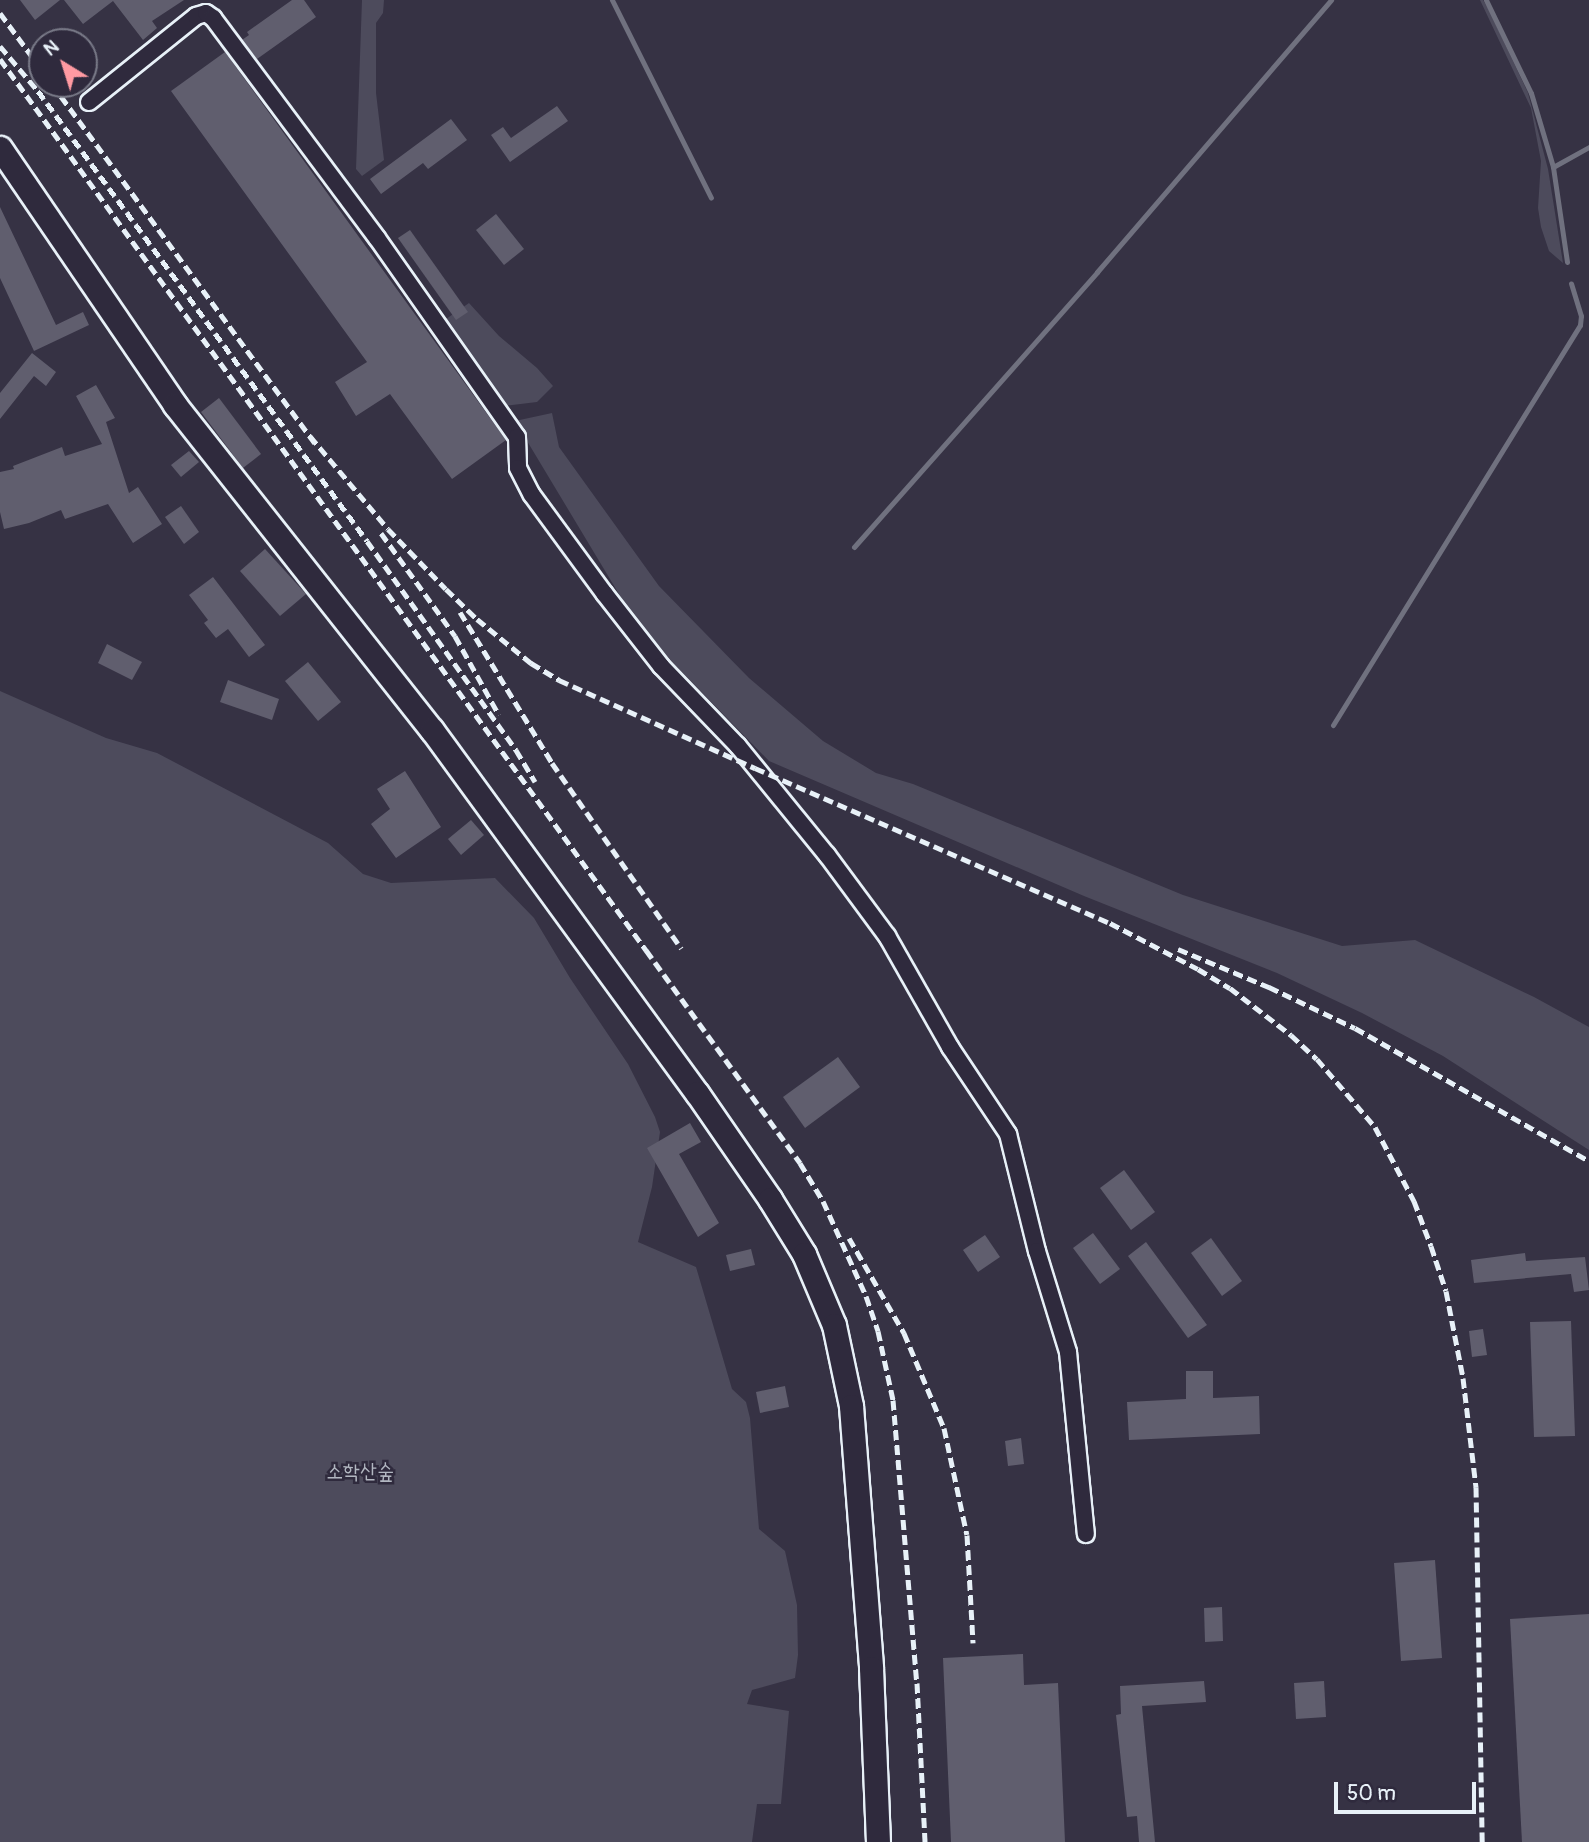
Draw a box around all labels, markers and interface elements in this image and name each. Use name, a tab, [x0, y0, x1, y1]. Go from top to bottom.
north arrow	[28, 28, 98, 98]
text: N	[39, 35, 64, 61]
park label: 소학산숲	[326, 1459, 394, 1485]
scale bar	[1337, 1769, 1479, 1813]
text: 50 m	[1347, 1780, 1396, 1807]

